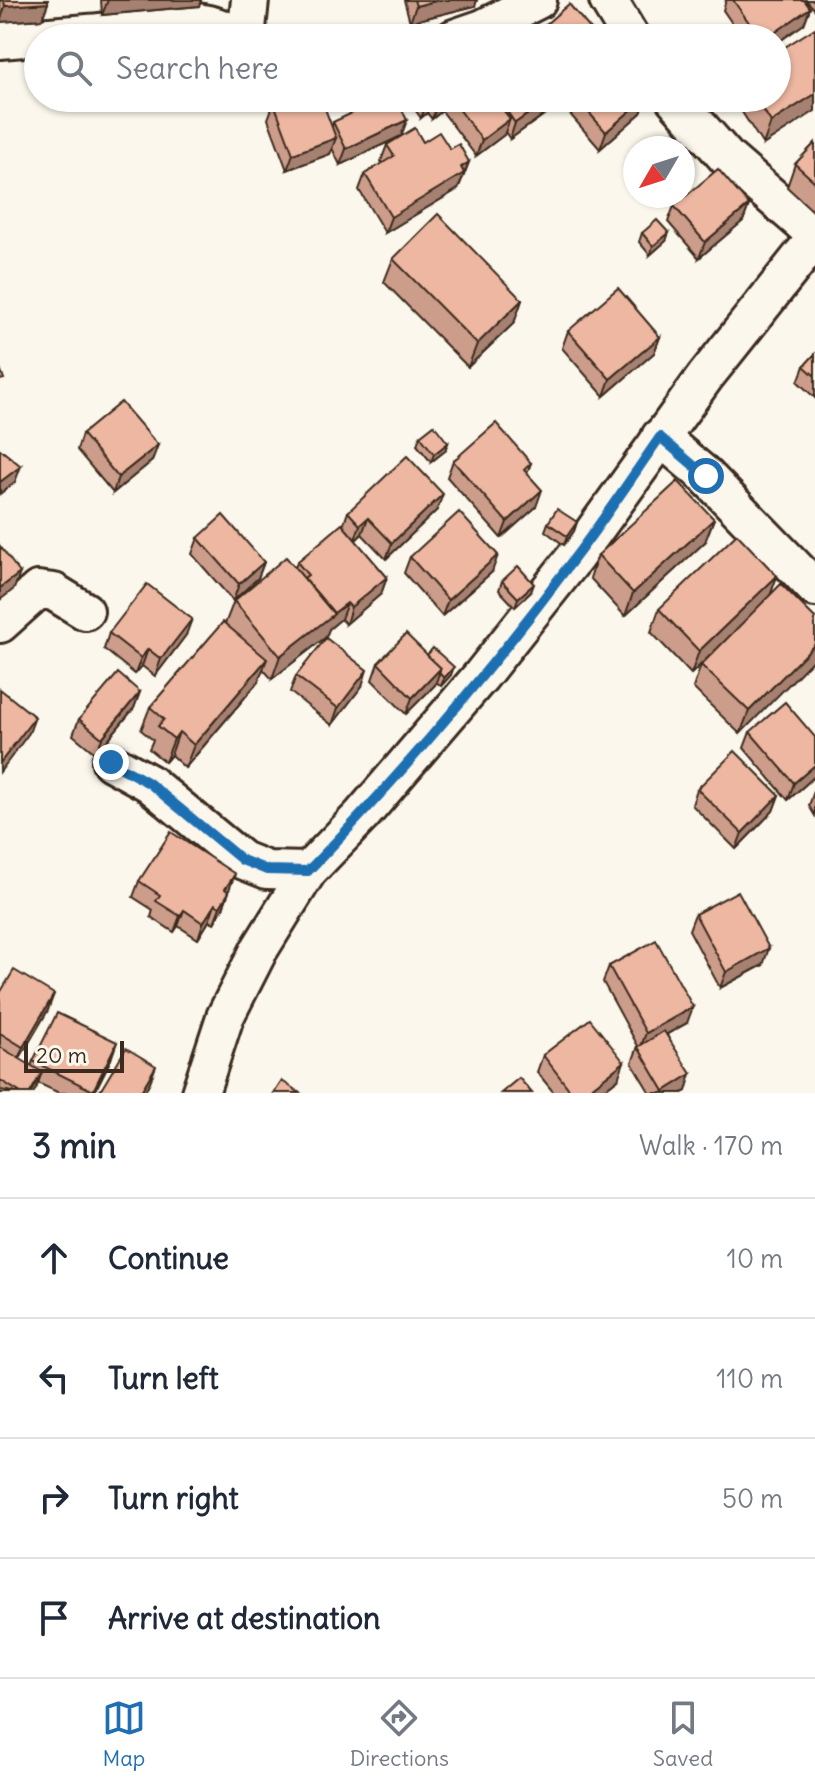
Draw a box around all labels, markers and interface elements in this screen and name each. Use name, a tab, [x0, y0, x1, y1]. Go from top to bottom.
search box	[24, 24, 791, 112]
icon: search	[52, 46, 96, 90]
text: Search here	[116, 49, 279, 87]
north arrow	[623, 136, 695, 208]
route start	[688, 458, 724, 494]
route end	[93, 744, 129, 780]
scale bar	[24, 1037, 124, 1073]
text: 20 m	[36, 1041, 87, 1069]
text: 3 min	[32, 1124, 117, 1167]
text: Walk · 170 m	[639, 1129, 783, 1162]
icon: ahead	[32, 1236, 76, 1280]
text: Continue	[108, 1239, 229, 1277]
text: 10 m	[727, 1242, 783, 1275]
icon: left	[32, 1356, 76, 1400]
text: Turn left	[108, 1359, 219, 1397]
text: 110 m	[716, 1362, 783, 1395]
icon: right	[32, 1476, 76, 1520]
text: Turn right	[108, 1479, 239, 1517]
text: 50 m	[722, 1482, 783, 1515]
icon: arrive	[32, 1596, 76, 1640]
text: Arrive at destination	[108, 1599, 380, 1637]
tab: Map	[102, 1696, 146, 1772]
tab: Directions	[350, 1696, 449, 1772]
tab: Saved	[653, 1696, 713, 1772]

